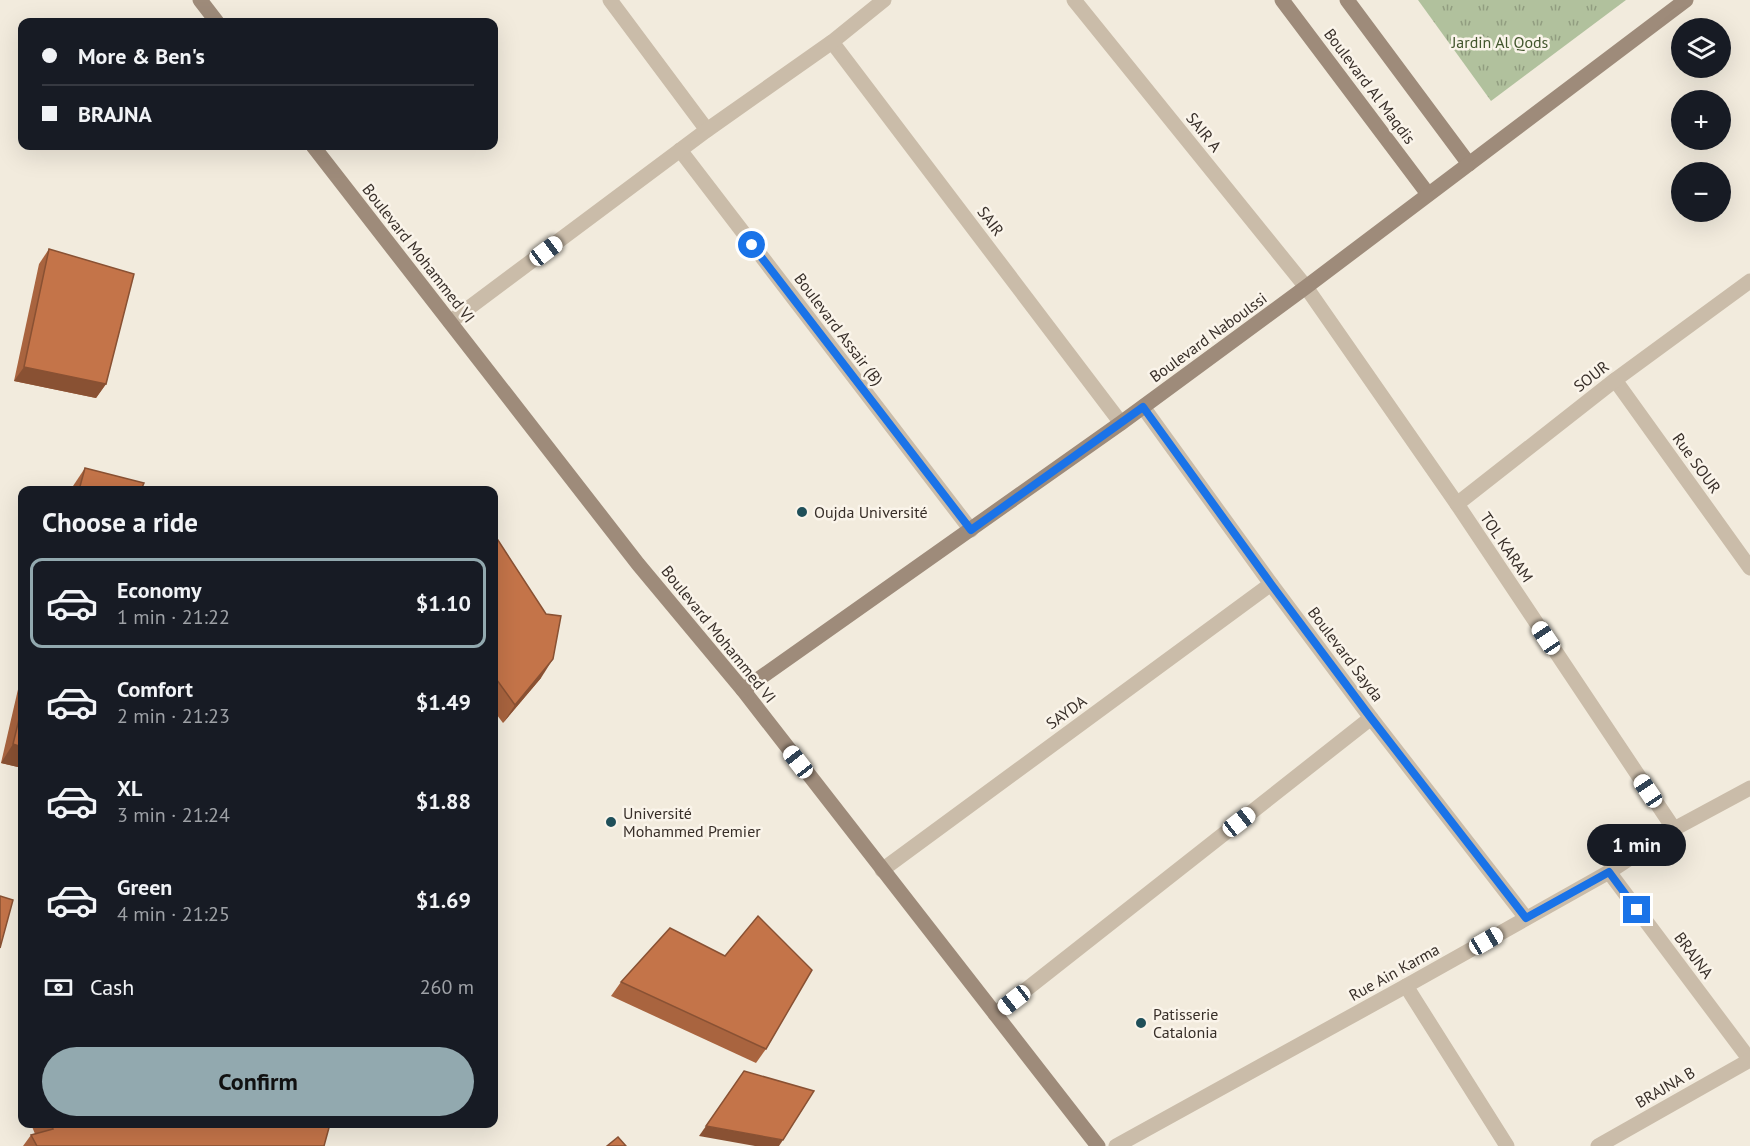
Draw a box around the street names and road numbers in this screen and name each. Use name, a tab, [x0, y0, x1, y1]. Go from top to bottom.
street label: Boulevard Al Maqdis	[1320, 24, 1420, 148]
street label: SAIR A	[1182, 108, 1226, 156]
street label: Boulevard Mohammed VI	[358, 179, 480, 327]
street label: SAIR	[973, 202, 1009, 240]
street label: Boulevard Assair (B)	[790, 269, 888, 389]
street label: Boulevard Naboulssi	[1146, 288, 1270, 386]
street label: SOUR	[1569, 356, 1613, 396]
street label: Rue SOUR	[1668, 429, 1726, 497]
street label: TOL KARAM	[1476, 508, 1538, 586]
street label: Boulevard Mohammed VI	[657, 561, 781, 707]
street label: Boulevard Sayda	[1304, 603, 1388, 705]
street label: SAYDA	[1042, 690, 1091, 733]
street label: BRAJNA	[1670, 928, 1718, 983]
street label: Rue Ain Karma	[1345, 939, 1443, 1005]
street label: BRAJNA B	[1632, 1062, 1698, 1112]

